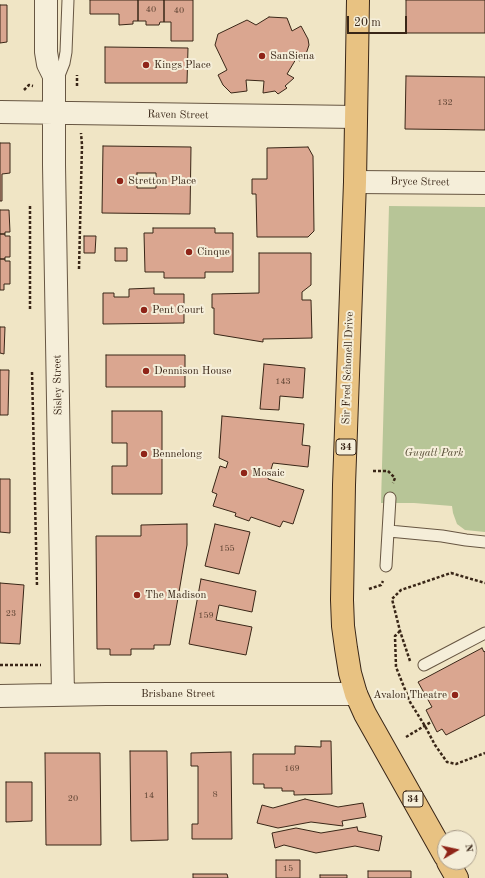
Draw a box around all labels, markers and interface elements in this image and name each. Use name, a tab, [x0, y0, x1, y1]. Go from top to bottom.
house number: 40	[146, 5, 156, 15]
house number: 40	[174, 6, 184, 16]
scale bar	[349, 8, 409, 34]
text: 20 m	[354, 17, 381, 29]
place label: SanSiena	[270, 49, 314, 63]
marker: SanSiena	[257, 51, 267, 61]
place label: Kings Place	[154, 58, 211, 72]
marker: Kings Place	[141, 60, 151, 70]
house number: 132	[437, 98, 453, 108]
street label: Raven Street	[147, 108, 209, 122]
place label: Stretton Place	[128, 174, 196, 188]
street label: Bryce Street	[390, 175, 450, 189]
marker: Stretton Place	[115, 176, 125, 186]
place label: Cinque	[197, 245, 230, 259]
marker: Cinque	[184, 247, 194, 257]
place label: Pent Court	[152, 303, 204, 317]
marker: Pent Court	[139, 305, 149, 315]
street label: Sir Fred Schonell Drive	[339, 311, 357, 425]
street label: Sisley Street	[51, 355, 65, 415]
place label: Dennison House	[154, 364, 232, 378]
marker: Dennison House	[141, 366, 151, 376]
house number: 143	[275, 377, 291, 387]
road number: 34	[336, 439, 356, 455]
park label: Guyatt Park	[405, 446, 463, 460]
place label: Bennelong	[152, 447, 202, 461]
marker: Bennelong	[139, 449, 149, 459]
place label: Mosaic	[252, 466, 285, 480]
marker: Mosaic	[239, 468, 249, 478]
house number: 155	[219, 544, 235, 554]
place label: The Madison	[145, 588, 207, 602]
marker: The Madison	[132, 590, 142, 600]
house number: 23	[6, 609, 16, 619]
house number: 159	[198, 611, 214, 621]
street label: Brisbane Street	[141, 687, 215, 701]
place label: Avalon Theatre	[373, 688, 447, 702]
marker: Avalon Theatre	[450, 690, 460, 700]
house number: 169	[284, 764, 300, 774]
house number: 8	[212, 790, 218, 800]
house number: 14	[144, 791, 154, 801]
road number: 34	[403, 791, 423, 807]
house number: 20	[68, 794, 78, 804]
north arrow	[437, 830, 477, 870]
text: N	[462, 843, 474, 853]
house number: 15	[283, 864, 293, 874]

